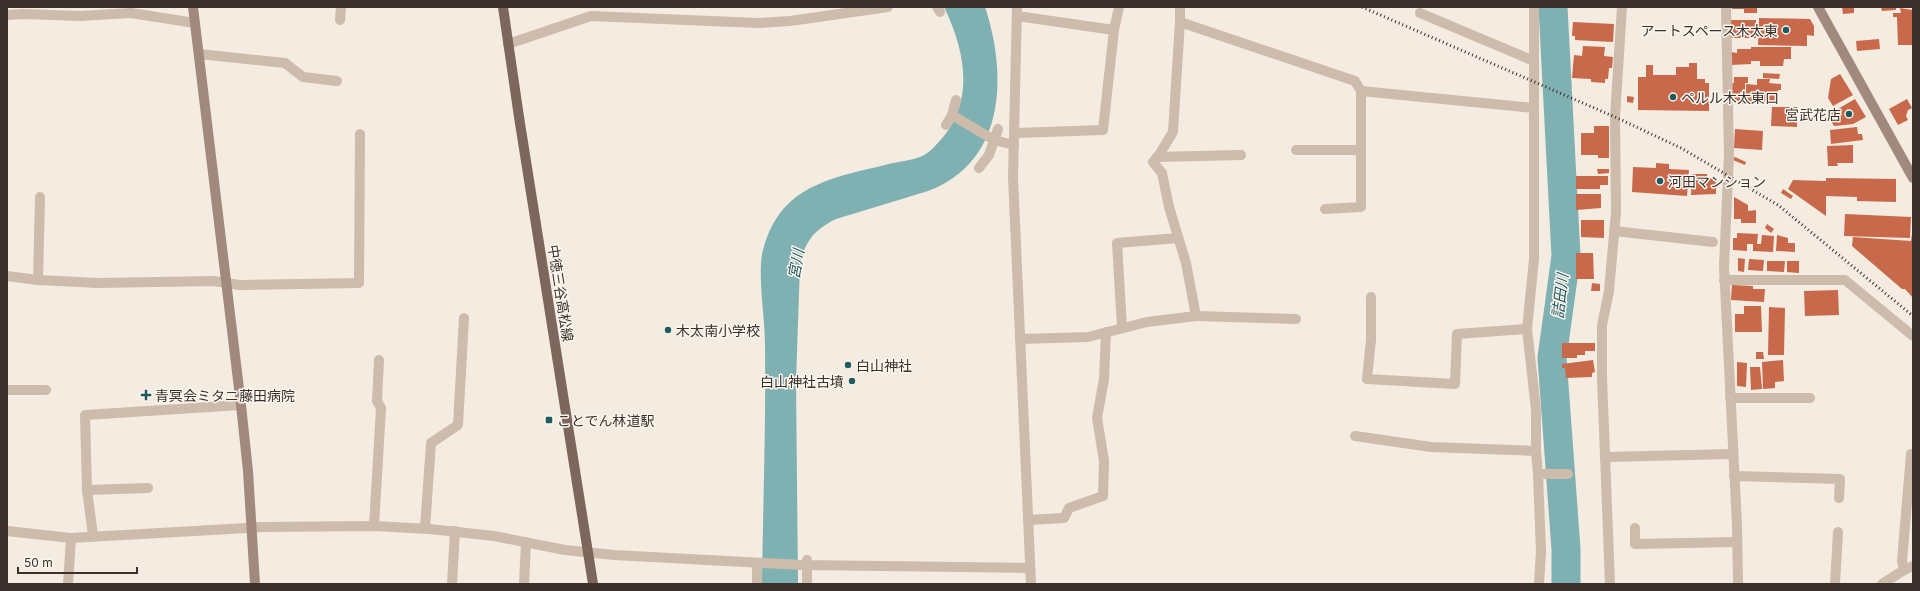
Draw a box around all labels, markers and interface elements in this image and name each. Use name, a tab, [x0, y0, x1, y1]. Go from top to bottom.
place label: アートスペース木太東	[1641, 22, 1778, 39]
marker: アートスペース木太東	[1781, 25, 1791, 35]
place label: ペルル木太東口	[1681, 89, 1779, 106]
marker: ペルル木太東口	[1668, 92, 1678, 102]
place label: 宮武花店	[1785, 106, 1841, 123]
marker: 宮武花店	[1844, 109, 1854, 119]
place label: 河田マンション	[1668, 173, 1766, 190]
marker: 河田マンション	[1655, 176, 1665, 186]
street label: 中徳三谷高松線	[545, 243, 577, 343]
water label: 宮川	[784, 246, 808, 280]
water label: 詰田川	[1548, 271, 1572, 319]
place label: 木太南小学校	[676, 322, 760, 339]
marker: 木太南小学校	[663, 325, 673, 335]
place label: 白山神社	[856, 357, 912, 374]
marker: 白山神社	[843, 360, 853, 370]
place label: 白山神社古墳	[760, 373, 844, 390]
marker: 白山神社古墳	[847, 376, 857, 386]
place label: 青冥会ミタニ藤田病院	[155, 387, 295, 404]
marker: 青冥会ミタニ藤田病院	[140, 389, 152, 401]
place label: ことでん林道駅	[557, 412, 655, 429]
marker: ことでん林道駅	[544, 415, 554, 425]
scale bar	[18, 549, 137, 575]
text: 50 m	[24, 555, 53, 570]

